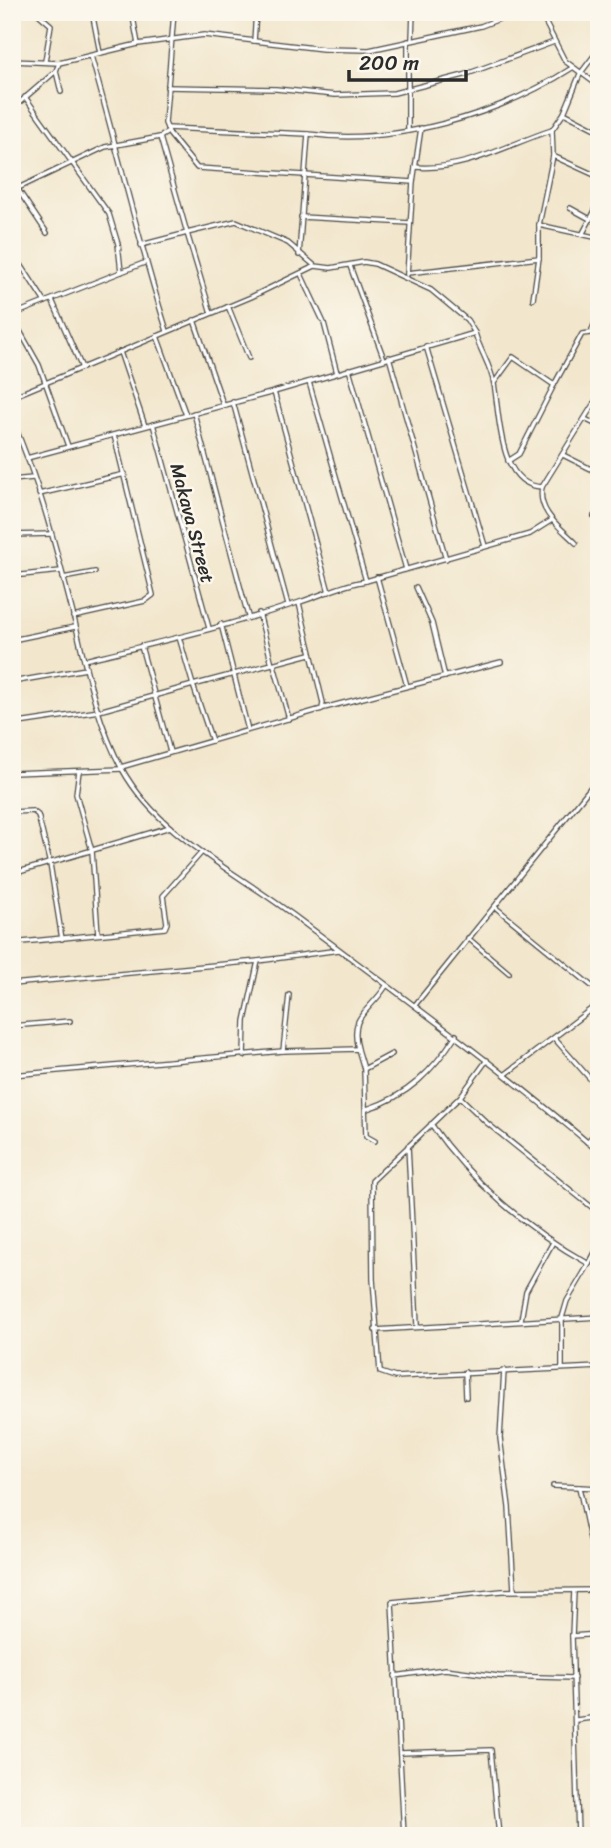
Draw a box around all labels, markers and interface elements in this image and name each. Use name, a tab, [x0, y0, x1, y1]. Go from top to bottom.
scale bar	[349, 38, 466, 82]
text: 200 m	[359, 44, 419, 82]
street label: Makava Street	[161, 459, 224, 587]

